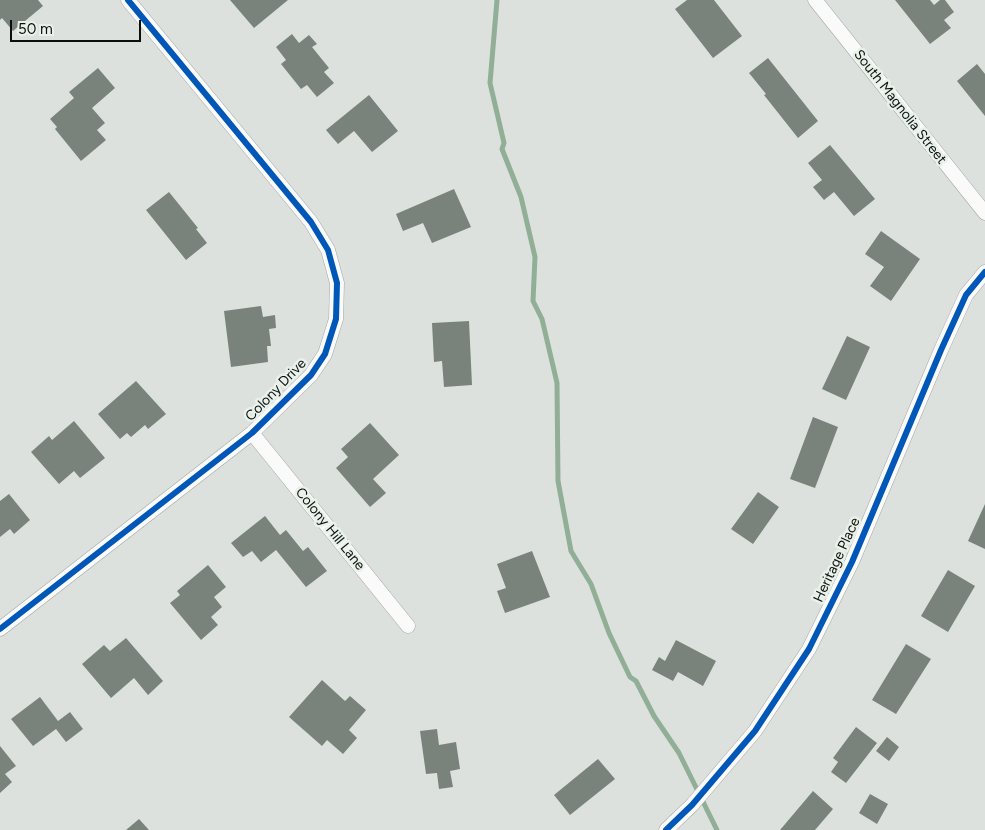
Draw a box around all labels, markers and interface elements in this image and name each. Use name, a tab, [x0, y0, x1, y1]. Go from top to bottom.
scale bar	[12, 10, 144, 42]
text: 50 m	[18, 20, 53, 38]
street label: South Magnolia Street	[850, 47, 950, 167]
street label: Colony Drive	[242, 355, 310, 425]
street label: Colony Hill Lane	[292, 484, 368, 574]
street label: Heritage Place	[810, 515, 864, 605]

